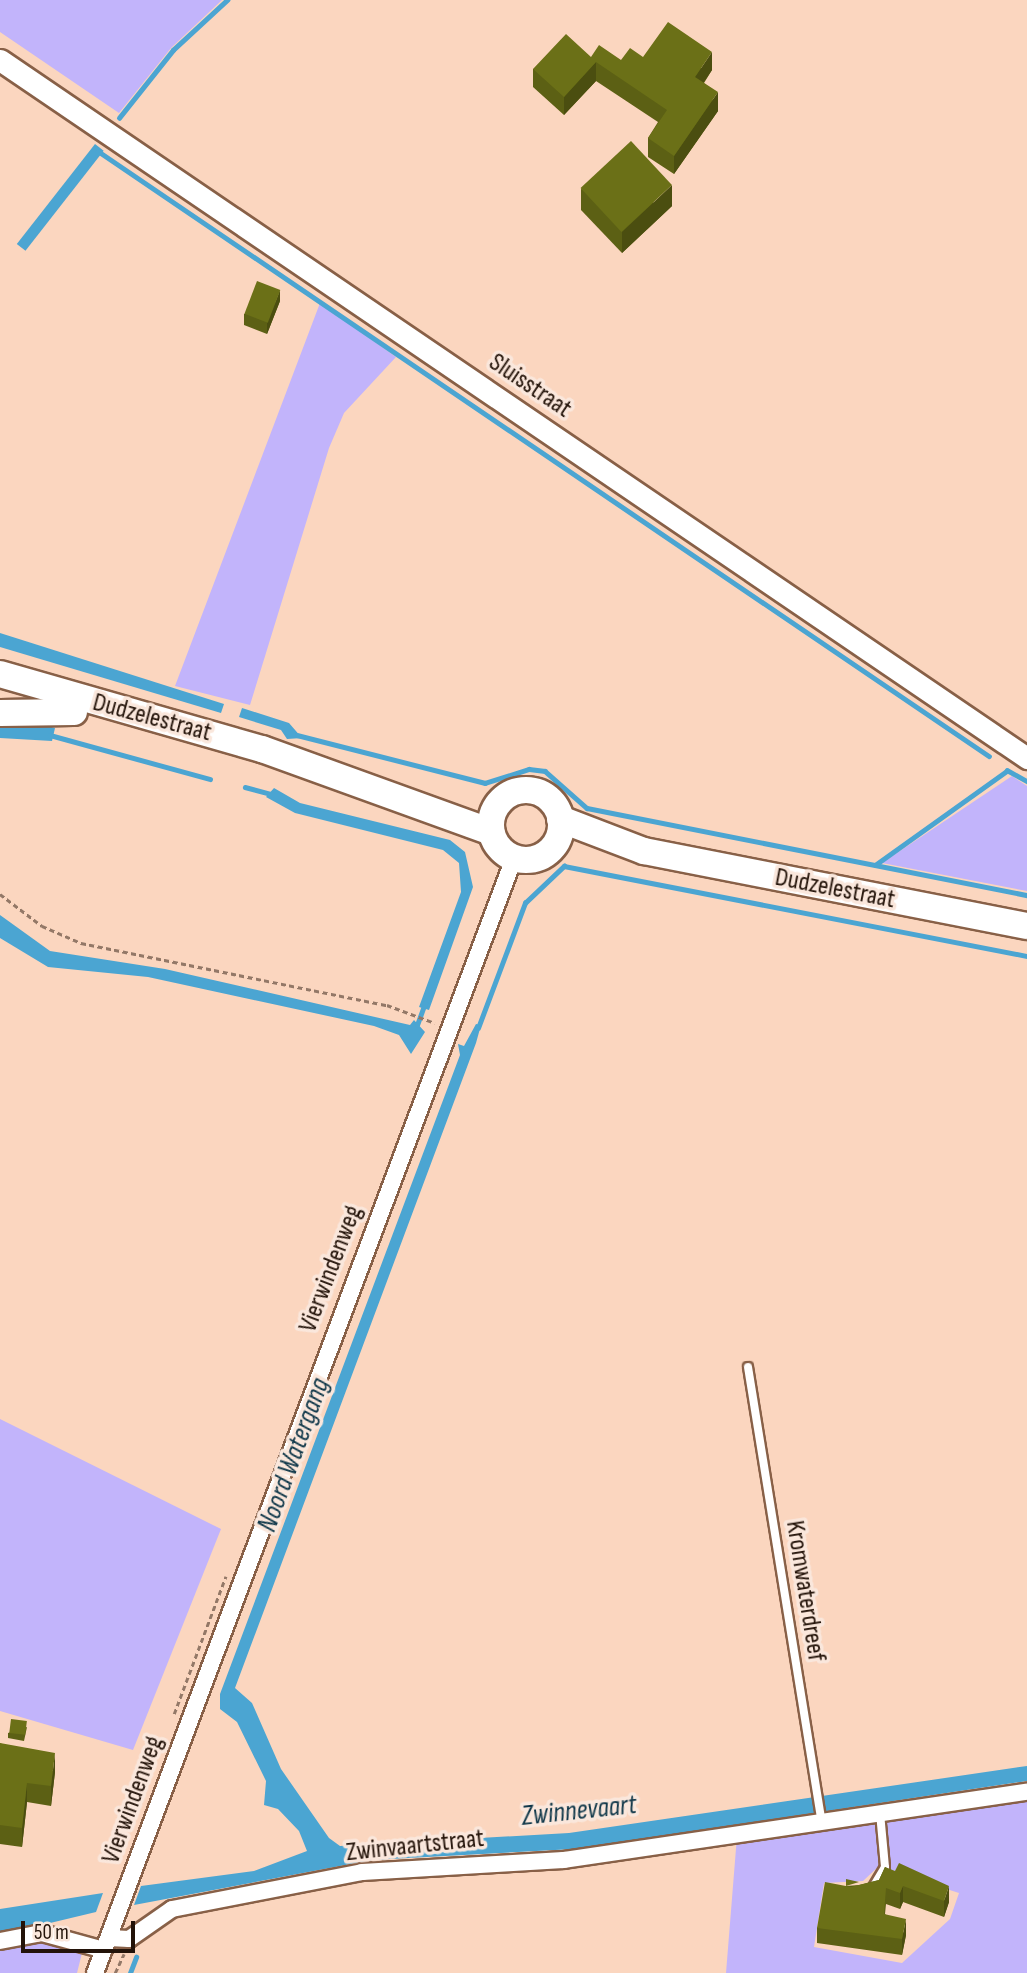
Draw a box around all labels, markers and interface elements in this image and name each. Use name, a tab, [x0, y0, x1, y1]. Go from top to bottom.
street label: Sluisstraat	[483, 347, 577, 425]
street label: Dudzelestraat	[89, 687, 215, 749]
street label: Dudzelestraat	[772, 862, 898, 916]
street label: Vierwindenweg	[293, 1201, 369, 1337]
water label: Noord Watergang	[251, 1374, 337, 1536]
street label: Kromwaterdreef	[778, 1518, 832, 1664]
street label: Vierwindenweg	[96, 1732, 170, 1868]
water label: Zwinnevaart	[520, 1788, 638, 1834]
street label: Zwinvaartstraat	[345, 1823, 485, 1869]
scale bar	[24, 1906, 138, 1950]
text: 50 m	[34, 1920, 69, 1945]

